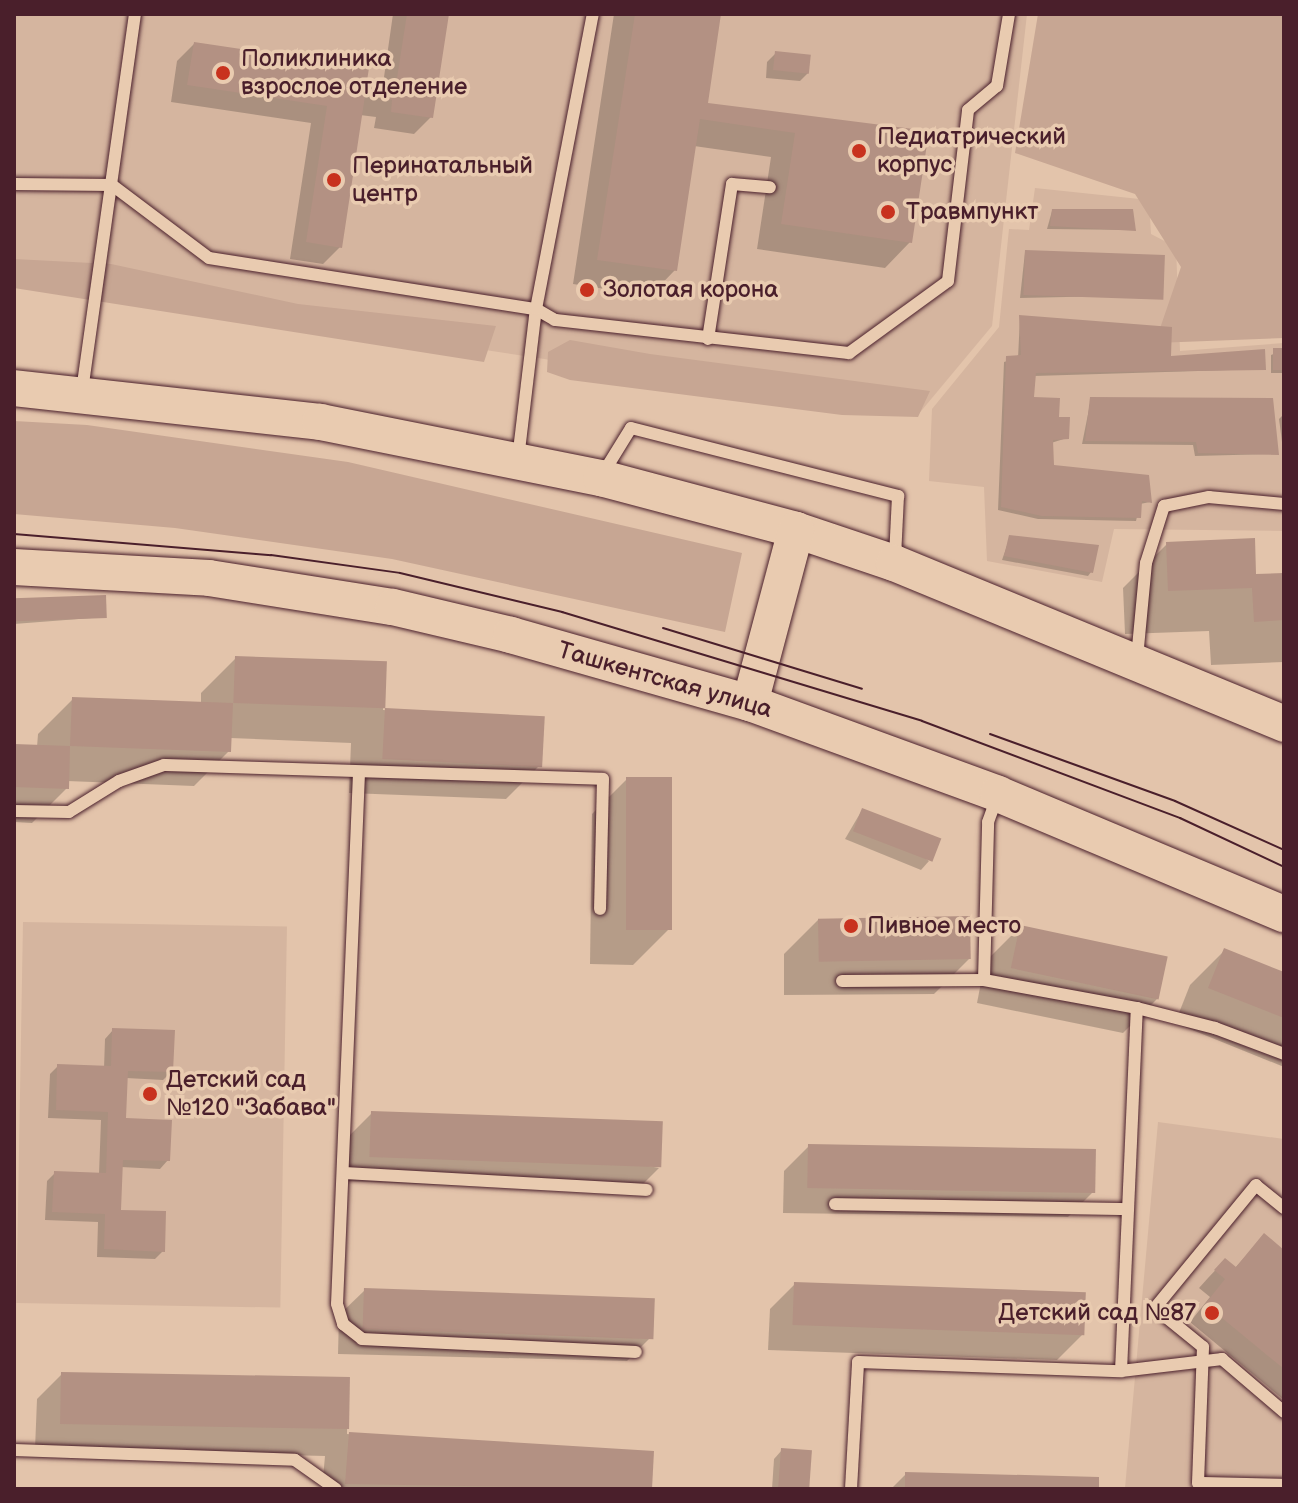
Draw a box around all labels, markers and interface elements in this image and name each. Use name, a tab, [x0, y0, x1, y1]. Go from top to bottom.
place label: Поликлиника взрослое отделение	[241, 45, 467, 101]
marker: Поликлиника взрослое отделение	[212, 62, 234, 84]
place label: Педиатрический корпус	[877, 123, 1066, 179]
marker: Педиатрический корпус	[848, 140, 870, 162]
place label: Перинатальный центр	[352, 152, 533, 208]
marker: Перинатальный центр	[323, 169, 345, 191]
place label: Травмпункт	[906, 198, 1039, 226]
marker: Травмпункт	[877, 201, 899, 223]
place label: Золотая корона	[603, 276, 778, 304]
marker: Золотая корона	[578, 281, 596, 299]
street label: Ташкентская улица	[555, 636, 775, 724]
place label: Пивное место	[867, 912, 1021, 940]
marker: Пивное место	[842, 917, 860, 935]
place label: Детский сад №120 "Забава"	[166, 1066, 336, 1122]
marker: Детский сад №120 "Забава"	[141, 1085, 159, 1103]
place label: Детский сад №87	[998, 1299, 1196, 1327]
marker: Детский сад №87	[1203, 1304, 1221, 1322]

